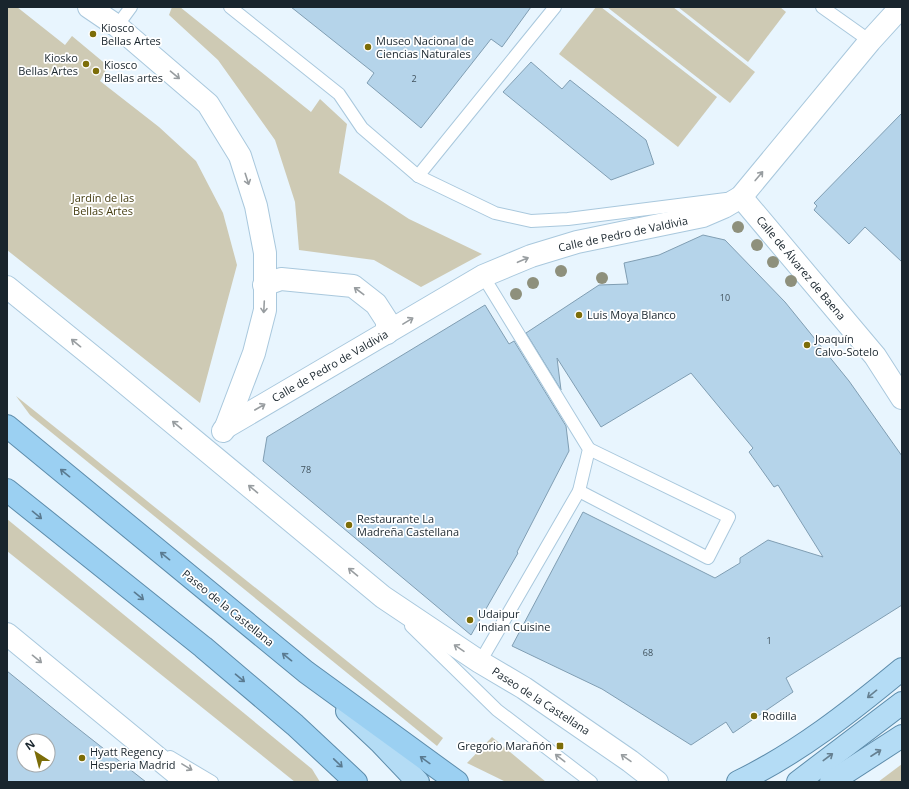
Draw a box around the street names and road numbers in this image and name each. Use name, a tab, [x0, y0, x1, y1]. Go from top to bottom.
street label: Calle de Pedro de Valdivia	[557, 212, 689, 255]
street label: Calle de Álvarez de Baena	[753, 213, 849, 323]
street label: Calle de Pedro de Valdivia	[269, 326, 391, 405]
street label: Paseo de la Castellana	[179, 566, 277, 649]
street label: Paseo de la Castellana	[489, 663, 593, 738]

